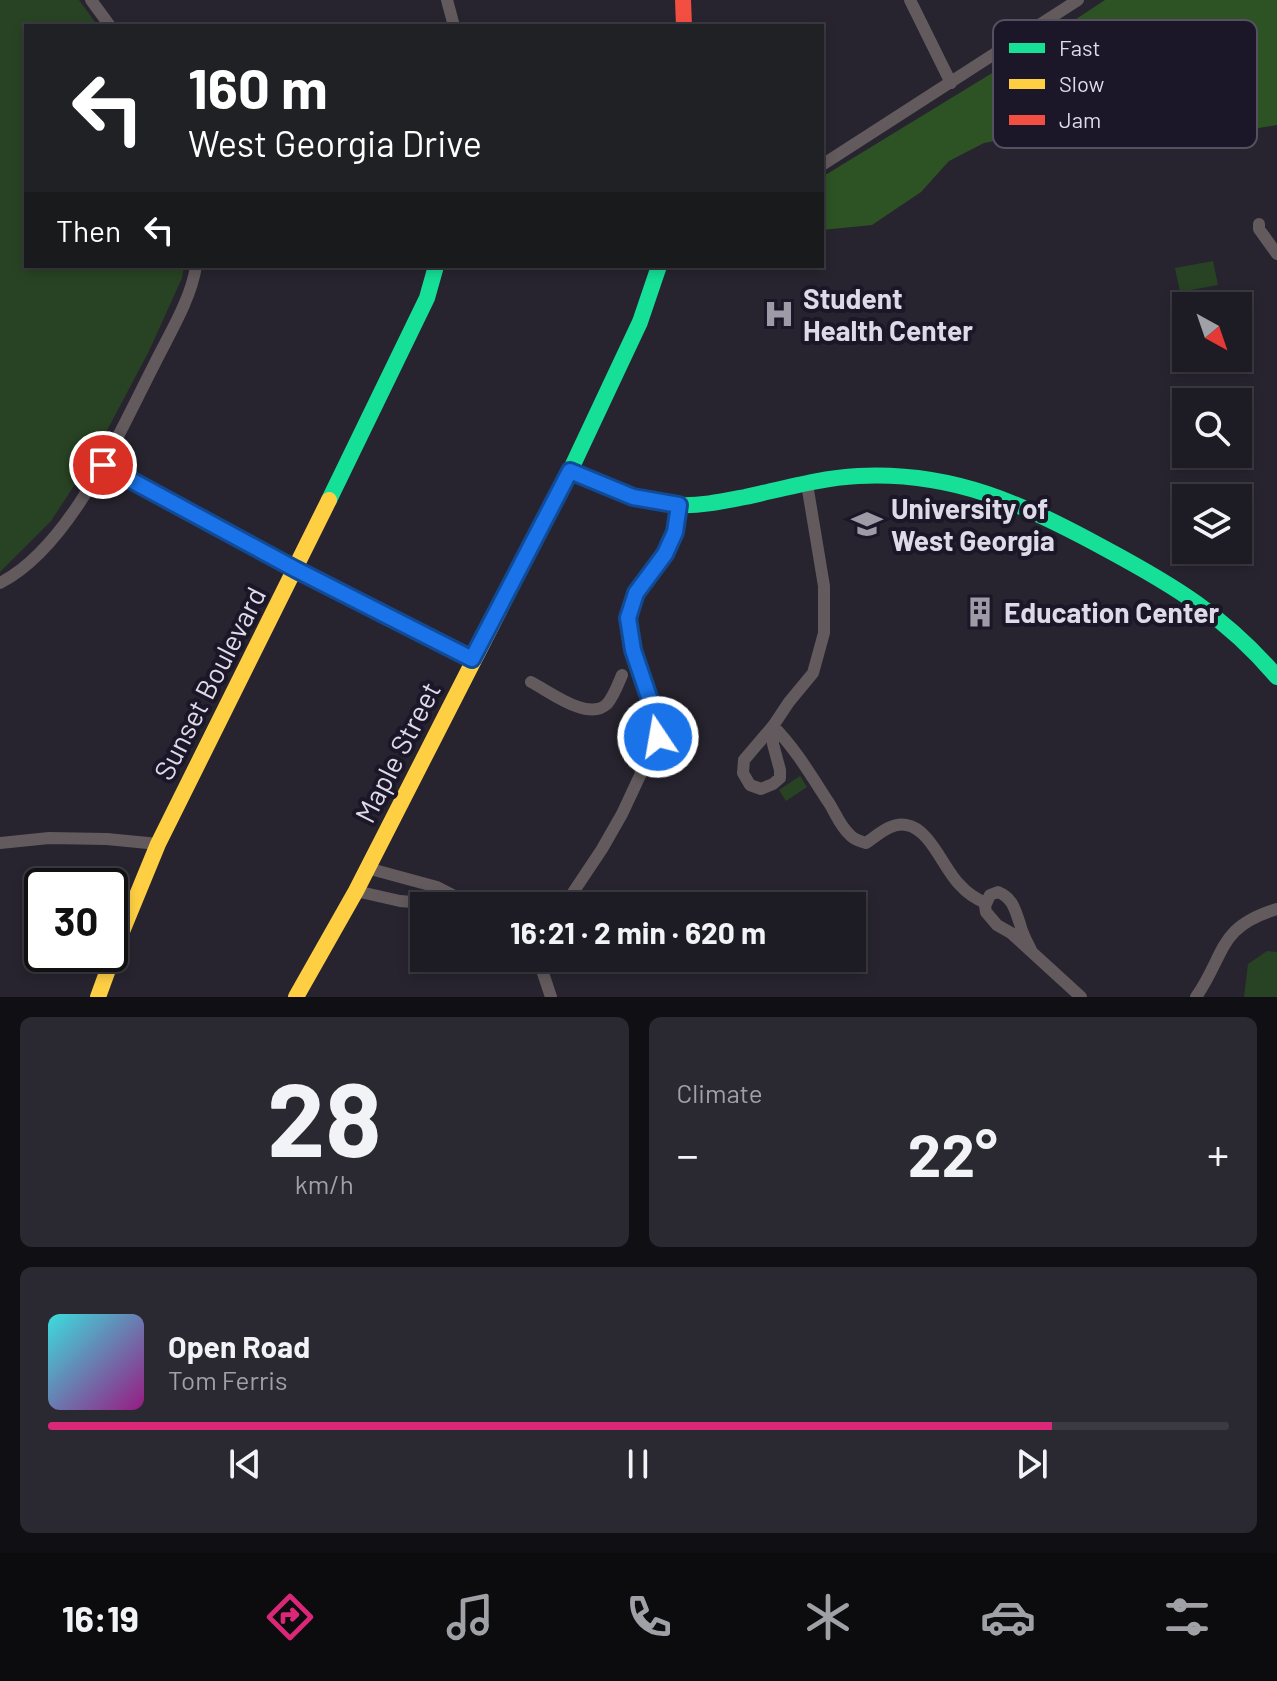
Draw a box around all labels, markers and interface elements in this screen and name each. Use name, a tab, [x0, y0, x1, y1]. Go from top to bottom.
legend	[993, 20, 1257, 148]
text: Fast	[1059, 34, 1101, 60]
text: 160 m	[188, 53, 328, 120]
icon: left	[56, 56, 160, 160]
text: Slow	[1059, 70, 1104, 96]
text: Jam	[1059, 106, 1101, 132]
text: West Georgia Drive	[188, 121, 482, 164]
icon: left	[137, 208, 181, 252]
text: Then	[56, 212, 121, 248]
place label: Student Health Center	[803, 281, 973, 347]
north arrow	[1172, 292, 1252, 372]
map controls	[1172, 292, 1252, 564]
hospital icon: Student Health Center	[762, 297, 796, 331]
button: search	[1172, 388, 1252, 468]
pin	[69, 431, 137, 499]
icon: arrive	[81, 443, 125, 487]
button: layers	[1172, 484, 1252, 564]
place label: University of West Georgia	[891, 491, 1055, 557]
school or university icon: University of West Georgia	[850, 507, 884, 541]
street label: Sunset Boulevard	[146, 581, 272, 785]
building icon: Education Center	[963, 595, 997, 629]
place label: Education Center	[1004, 595, 1220, 629]
street label: Maple Street	[347, 676, 447, 828]
position arrow	[616, 695, 700, 779]
speed limit sign: 30	[24, 868, 128, 972]
text: 16:21 · 2 min · 620 m	[510, 914, 766, 950]
text: 28	[267, 1053, 382, 1178]
text: Climate	[677, 1077, 763, 1108]
text: 22°	[908, 1117, 998, 1189]
text: −	[677, 1127, 699, 1180]
text: +	[1207, 1127, 1229, 1180]
text: km/h	[295, 1168, 354, 1199]
text: Open Road	[168, 1328, 310, 1364]
text: Tom Ferris	[168, 1364, 288, 1395]
icon: previous	[223, 1442, 267, 1486]
icon: pause	[616, 1442, 660, 1486]
icon: next	[1010, 1442, 1054, 1486]
icon: directions	[262, 1589, 318, 1645]
icon: music	[442, 1589, 498, 1645]
icon: phone	[621, 1589, 677, 1645]
icon: climate	[800, 1589, 856, 1645]
icon: car	[980, 1589, 1036, 1645]
icon: filters	[1159, 1589, 1215, 1645]
text: 16:19	[62, 1596, 139, 1639]

